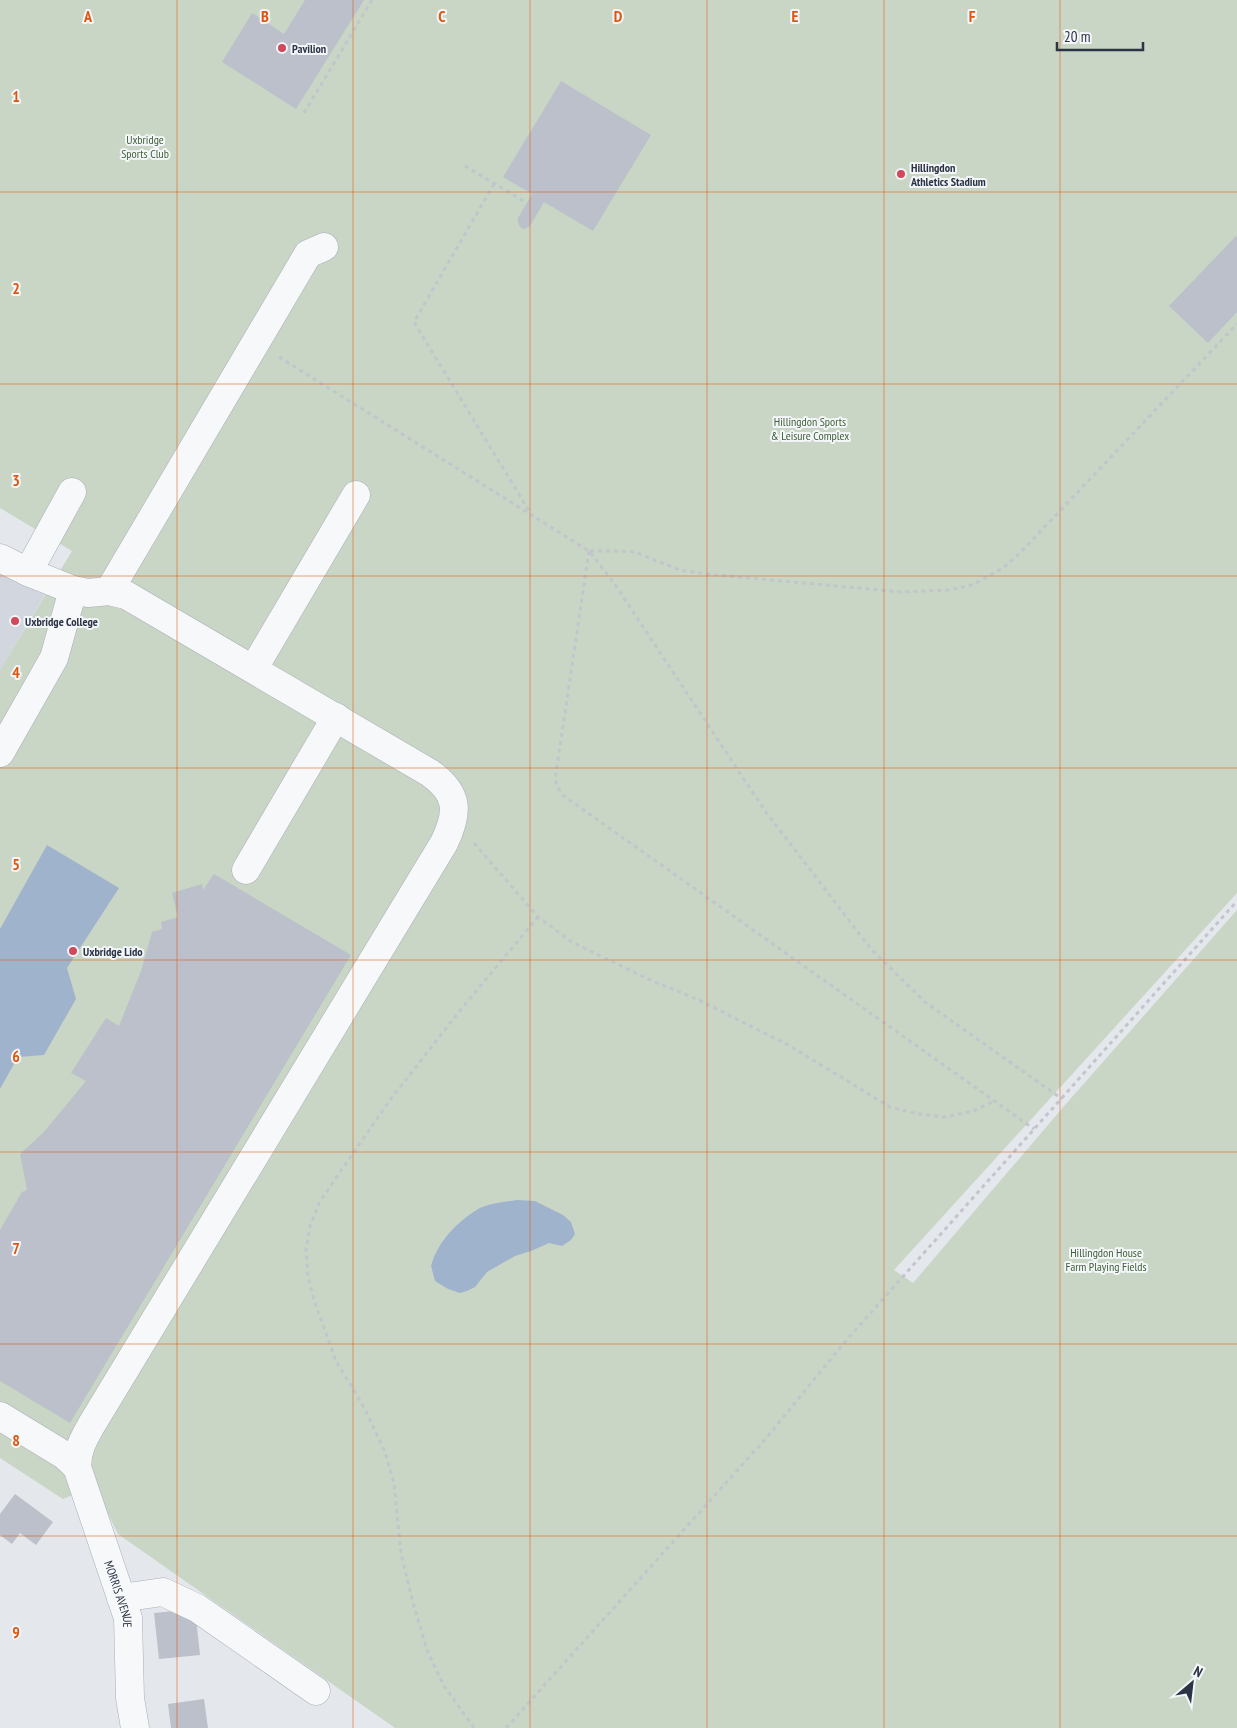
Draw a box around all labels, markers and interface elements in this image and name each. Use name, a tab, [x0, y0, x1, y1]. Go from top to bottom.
text: A	[83, 6, 93, 26]
text: B	[261, 6, 269, 26]
text: C	[438, 6, 446, 26]
text: D	[614, 6, 623, 26]
text: E	[792, 6, 799, 26]
text: F	[969, 6, 976, 26]
scale bar	[1057, 20, 1143, 52]
text: 20 m	[1064, 27, 1090, 46]
place label: Pavilion	[292, 41, 326, 56]
marker: Pavilion	[276, 42, 288, 54]
text: 1	[12, 86, 20, 106]
park label: Uxbridge Sports Club	[121, 132, 169, 161]
place label: Hillingdon Athletics Stadium	[910, 160, 986, 189]
marker: Hillingdon Athletics Stadium	[895, 168, 907, 180]
text: 2	[12, 278, 20, 298]
park label: Hillingdon Sports & Leisure Complex	[771, 414, 849, 443]
text: 3	[12, 470, 20, 490]
place label: Uxbridge College	[25, 614, 98, 629]
marker: Uxbridge College	[9, 615, 21, 627]
text: 4	[12, 662, 20, 682]
text: 5	[12, 854, 20, 874]
place label: Uxbridge Lido	[83, 944, 143, 959]
marker: Uxbridge Lido	[67, 945, 79, 957]
text: 6	[12, 1046, 20, 1066]
text: 7	[12, 1238, 20, 1258]
park label: Hillingdon House Farm Playing Fields	[1065, 1245, 1147, 1274]
text: 8	[12, 1430, 20, 1450]
street label: MORRIS AVENUE	[102, 1559, 136, 1628]
text: 9	[12, 1622, 20, 1642]
north arrow	[1167, 1658, 1217, 1708]
text: N	[1191, 1662, 1206, 1681]

